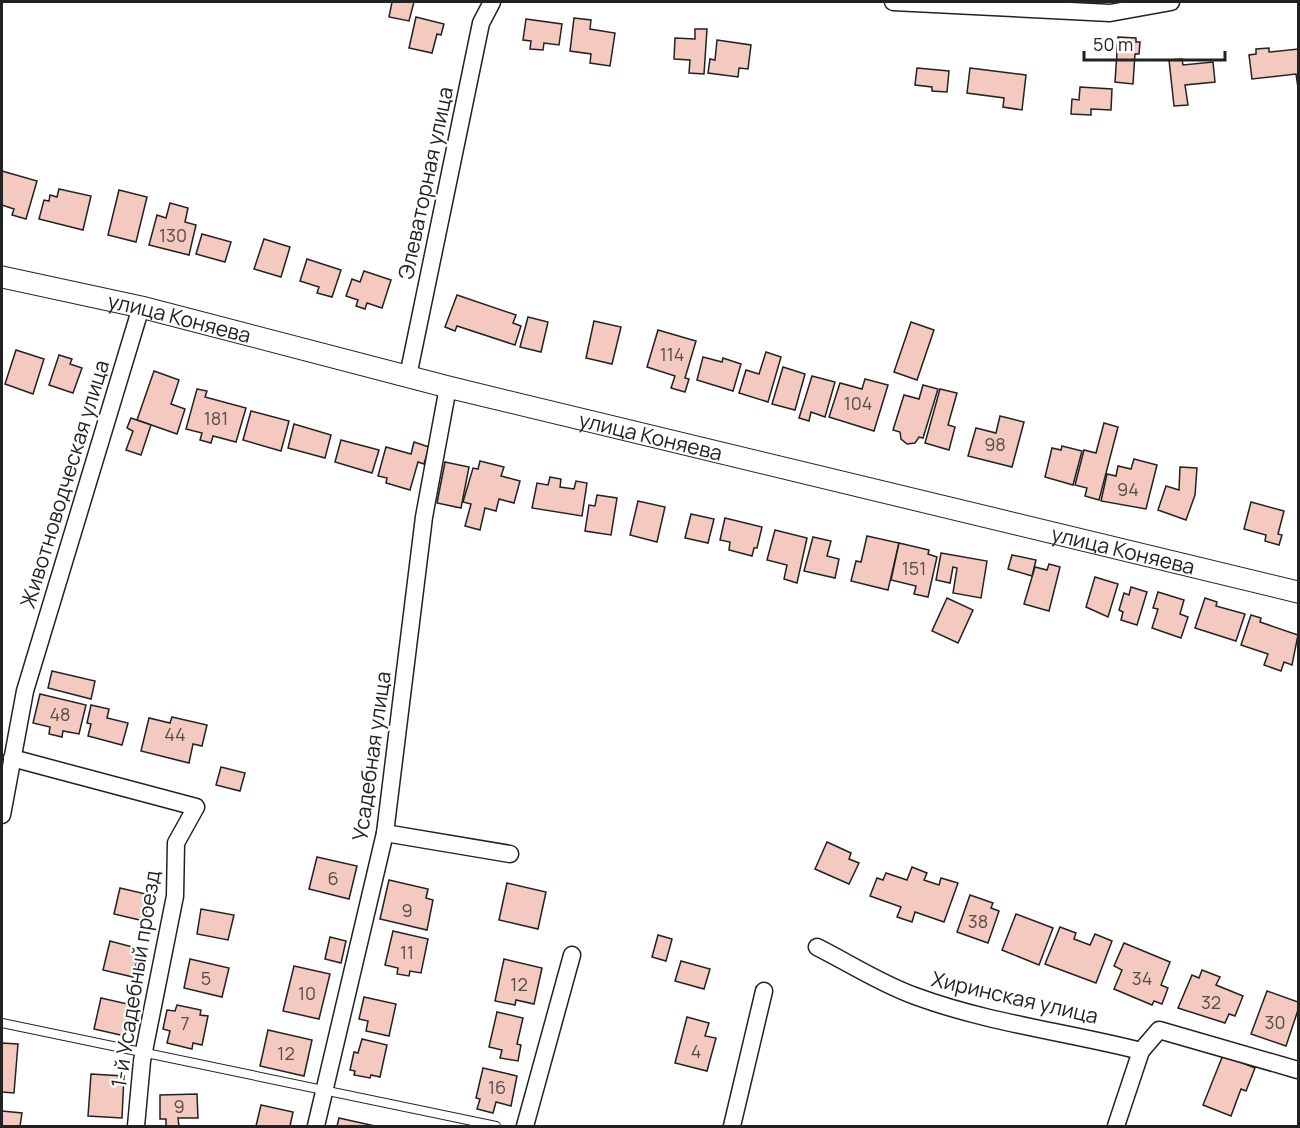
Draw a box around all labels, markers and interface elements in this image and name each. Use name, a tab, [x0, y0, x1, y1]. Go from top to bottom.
scale bar	[1084, 24, 1225, 62]
text: 50 m	[1093, 32, 1133, 56]
street label: Элеваторная улица	[391, 84, 459, 282]
house number: 130	[159, 223, 187, 247]
street label: улица Коняева	[105, 286, 254, 349]
house number: 114	[660, 342, 684, 366]
street label: Животноводческая улица	[13, 356, 115, 612]
house number: 104	[844, 391, 872, 415]
street label: улица Коняева	[576, 405, 725, 467]
house number: 181	[204, 406, 228, 430]
house number: 98	[984, 432, 1006, 456]
house number: 94	[1117, 477, 1139, 501]
street label: улица Коняева	[1049, 519, 1198, 581]
house number: 151	[902, 556, 926, 580]
street label: Усадебная улица	[345, 669, 397, 843]
house number: 48	[49, 702, 71, 726]
house number: 44	[164, 722, 186, 746]
house number: 6	[327, 866, 339, 890]
street label: 1-й Усадебный проезд	[104, 868, 166, 1090]
house number: 9	[401, 898, 413, 922]
house number: 38	[968, 909, 988, 933]
house number: 11	[400, 940, 414, 964]
street label: Хиринская улица	[929, 964, 1101, 1030]
house number: 5	[201, 966, 211, 990]
house number: 34	[1132, 966, 1152, 990]
house number: 12	[510, 972, 528, 996]
house number: 10	[298, 981, 316, 1005]
house number: 32	[1201, 990, 1221, 1014]
house number: 30	[1265, 1010, 1285, 1034]
house number: 7	[180, 1011, 190, 1035]
house number: 4	[691, 1039, 701, 1063]
house number: 12	[277, 1041, 295, 1065]
house number: 16	[488, 1075, 506, 1099]
house number: 9	[173, 1094, 185, 1118]

